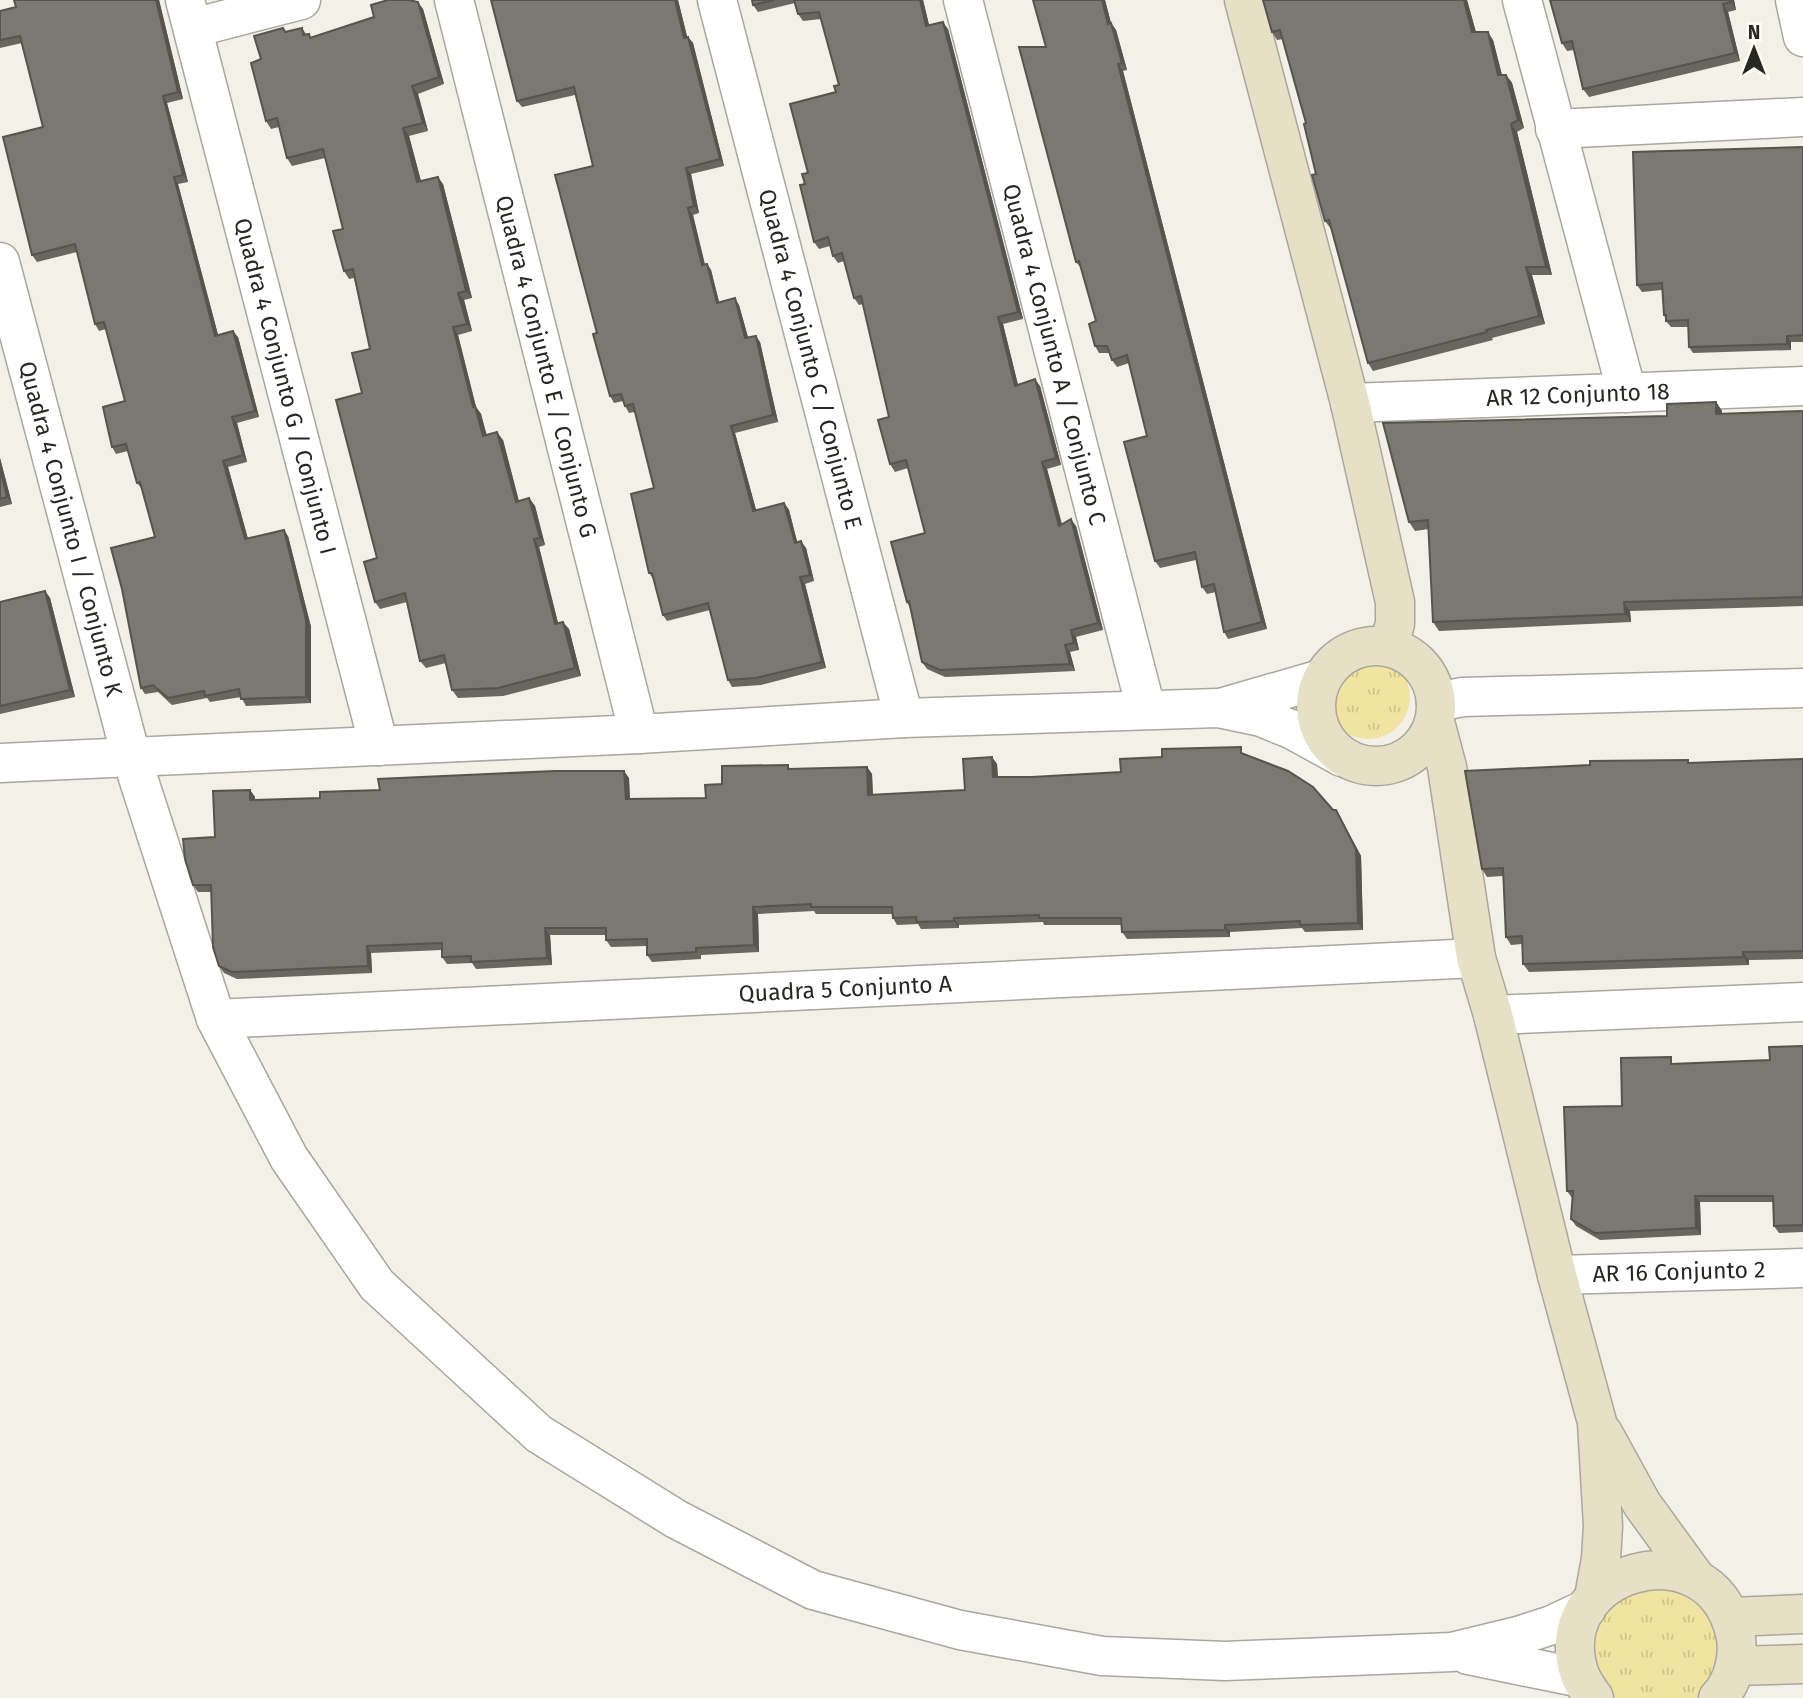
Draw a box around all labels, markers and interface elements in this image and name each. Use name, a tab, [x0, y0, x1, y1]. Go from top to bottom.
north arrow	[1719, 14, 1789, 84]
text: N	[1748, 21, 1760, 44]
street label: Quadra 4 Conjunto A / Conjunto C	[997, 181, 1112, 528]
street label: Quadra 4 Conjunto C / Conjunto E	[753, 186, 868, 532]
street label: Quadra 4 Conjunto E / Conjunto G	[490, 192, 603, 541]
street label: Quadra 4 Conjunto G / Conjunto I	[228, 215, 343, 557]
street label: Quadra 4 Conjunto I / Conjunto K	[13, 358, 129, 700]
street label: AR 12 Conjunto 18	[1486, 377, 1670, 412]
street label: Quadra 5 Conjunto A	[738, 969, 953, 1008]
street label: AR 16 Conjunto 2	[1592, 1255, 1766, 1288]

